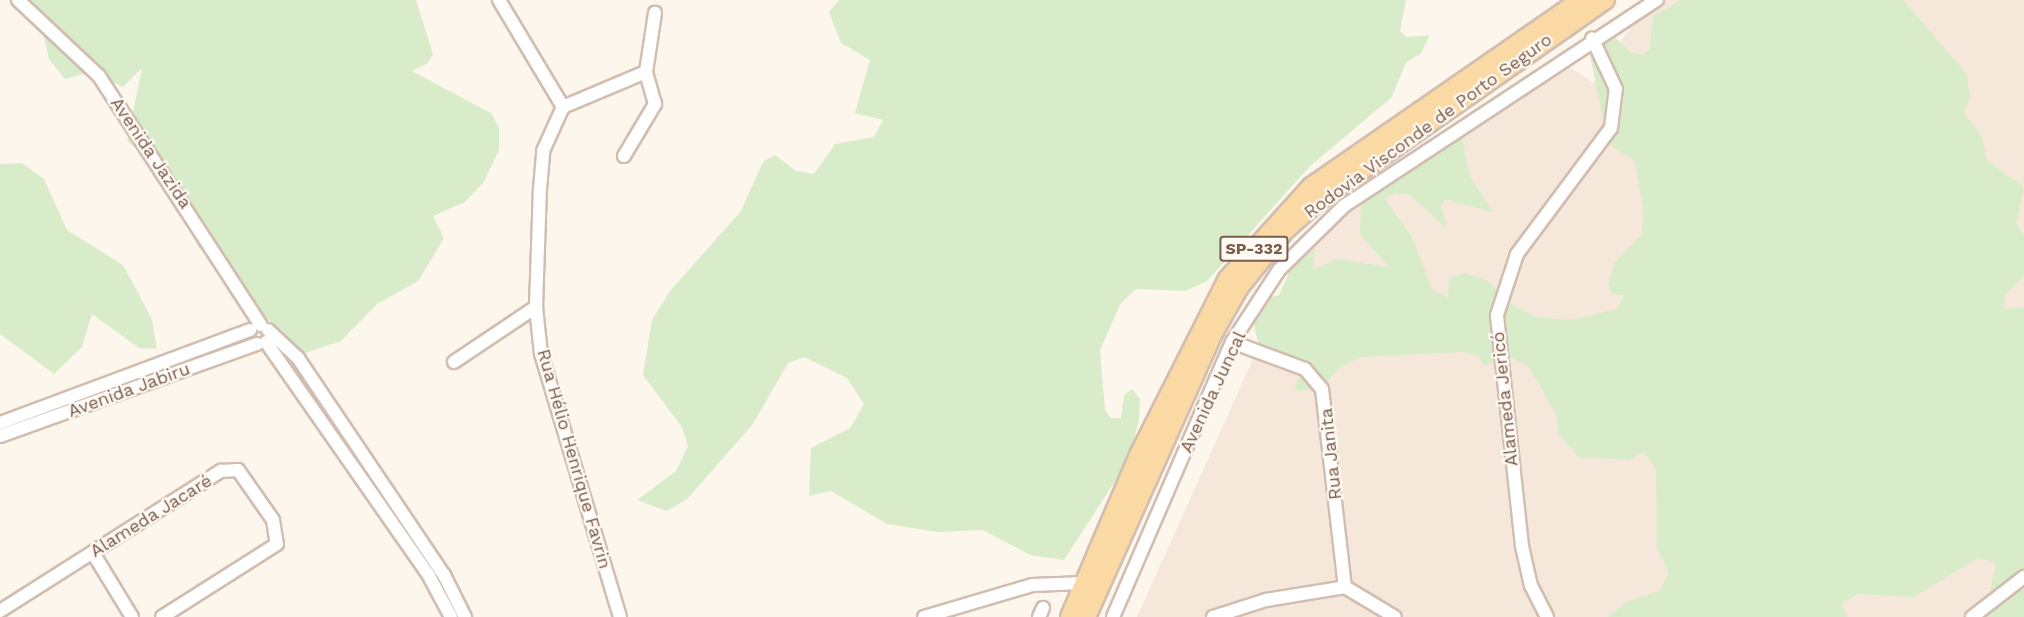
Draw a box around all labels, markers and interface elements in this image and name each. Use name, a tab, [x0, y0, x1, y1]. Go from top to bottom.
street label: Rodovia Visconde de Porto Seguro	[1300, 29, 1556, 223]
street label: Avenida Jazida	[106, 93, 196, 213]
road number: SP-332	[1218, 236, 1290, 262]
street label: Avenida Juncal	[1175, 327, 1251, 457]
street label: Alameda Jericó	[1487, 330, 1523, 468]
street label: Rua Hélio Henrique Favrin	[532, 346, 616, 572]
street label: Avenida Jabiru	[65, 358, 193, 422]
street label: Rua Janita	[1315, 407, 1347, 501]
street label: Alameda Jacaré	[86, 470, 216, 562]

